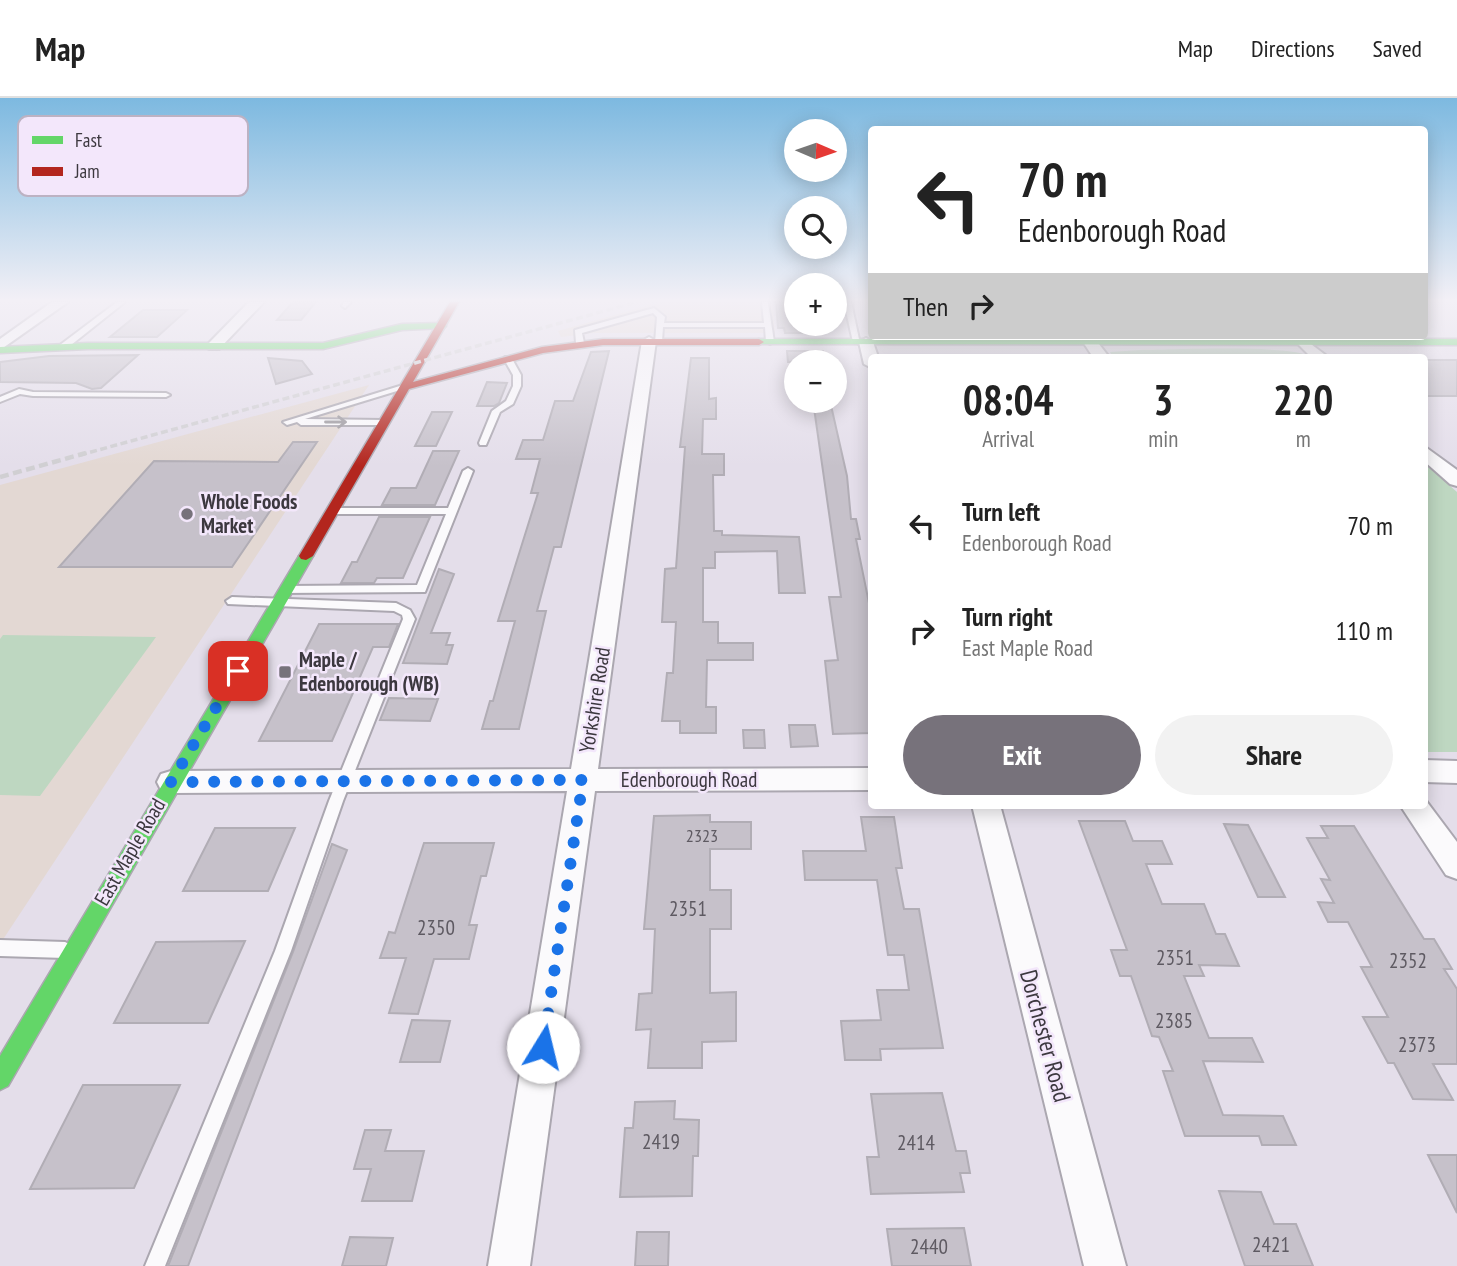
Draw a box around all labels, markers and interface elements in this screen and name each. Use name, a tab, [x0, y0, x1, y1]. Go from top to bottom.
text: Map	[35, 27, 85, 70]
text: Map	[1178, 33, 1213, 64]
text: Directions	[1251, 33, 1335, 64]
text: Saved	[1373, 33, 1422, 64]
legend	[18, 116, 248, 196]
north arrow	[784, 119, 847, 182]
map controls	[784, 119, 847, 413]
text: Fast	[75, 128, 103, 152]
text: 70 m	[1018, 147, 1107, 211]
icon: left	[903, 154, 994, 245]
text: Jam	[74, 159, 100, 183]
button: search	[784, 196, 847, 259]
text: Edenborough Road	[1018, 209, 1226, 251]
button: +	[784, 273, 847, 336]
icon: right	[962, 287, 1000, 325]
text: Then	[903, 290, 948, 323]
button: −	[784, 350, 847, 413]
text: 08:04	[963, 372, 1054, 427]
text: 3	[1153, 372, 1173, 427]
text: 220	[1273, 372, 1333, 427]
one-way arrow	[324, 415, 347, 429]
text: Arrival	[982, 424, 1034, 453]
text: min	[1148, 424, 1178, 453]
text: m	[1296, 424, 1311, 453]
place label: Whole Foods Market	[200, 488, 297, 539]
text: Turn left	[962, 495, 1040, 528]
marker: Whole Foods Market	[179, 506, 195, 522]
icon: left	[903, 507, 941, 545]
text: 70 m	[1347, 509, 1393, 542]
text: Edenborough Road	[962, 528, 1112, 557]
text: Turn right	[962, 600, 1053, 633]
icon: right	[903, 612, 941, 650]
text: 110 m	[1335, 614, 1393, 647]
text: East Maple Road	[962, 633, 1093, 662]
pin	[208, 641, 268, 701]
street label: Yorkshire Road	[573, 645, 616, 755]
place label: Maple / Edenborough (WB)	[299, 646, 439, 697]
icon: arrive	[219, 652, 257, 690]
marker: Maple / Edenborough (WB)	[277, 664, 293, 680]
button: Exit	[903, 715, 1141, 795]
button: Share	[1155, 715, 1393, 795]
street label: Edenborough Road	[621, 766, 757, 793]
street label: East Maple Road	[88, 793, 171, 910]
house number: 2323	[686, 824, 718, 847]
house number: 2351	[669, 895, 707, 922]
house number: 2350	[417, 914, 455, 941]
house number: 2351	[1156, 944, 1194, 971]
house number: 2352	[1389, 947, 1427, 974]
street label: Dorchester Road	[1013, 966, 1078, 1105]
house number: 2385	[1155, 1007, 1193, 1034]
position arrow	[506, 1010, 580, 1084]
house number: 2373	[1398, 1031, 1436, 1058]
house number: 2419	[642, 1128, 680, 1155]
house number: 2414	[897, 1129, 935, 1156]
house number: 2421	[1252, 1231, 1290, 1258]
house number: 2440	[910, 1233, 948, 1260]

